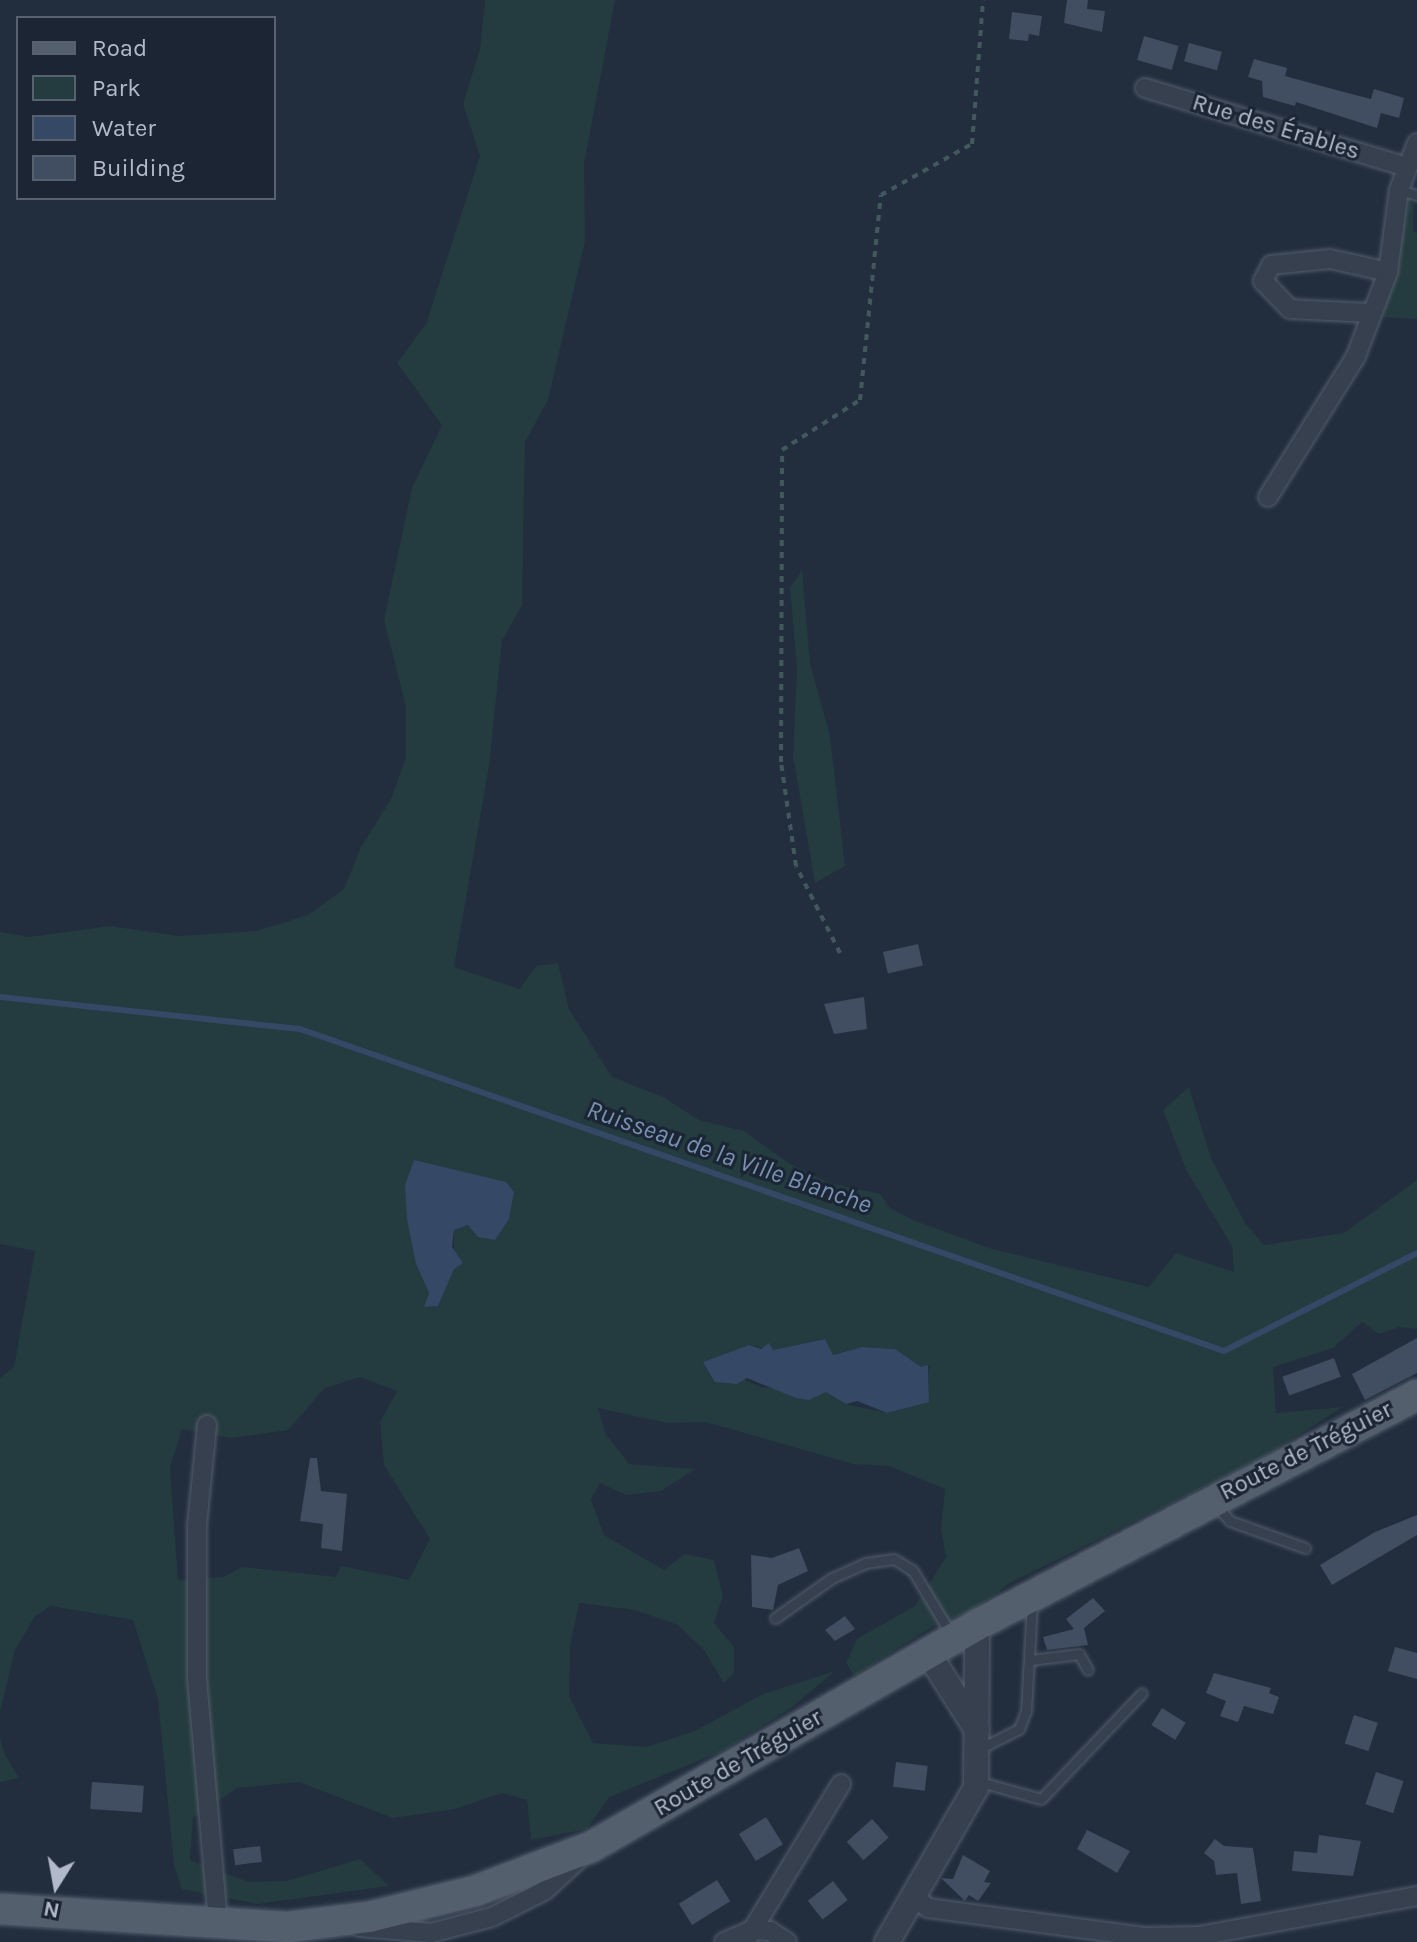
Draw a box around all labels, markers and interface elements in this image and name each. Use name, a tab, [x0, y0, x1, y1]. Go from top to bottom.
legend	[16, 16, 276, 200]
text: Road	[92, 34, 147, 62]
text: Park	[92, 74, 141, 102]
street label: Rue des Érables	[1189, 88, 1363, 166]
text: Water	[92, 114, 156, 142]
text: Building	[92, 154, 185, 182]
water label: Ruisseau de la Ville Blanche	[582, 1094, 876, 1220]
street label: Route de Tréguier	[1215, 1395, 1397, 1507]
street label: Route de Tréguier	[649, 1703, 827, 1823]
north arrow	[16, 1846, 96, 1926]
text: N	[41, 1895, 62, 1924]

